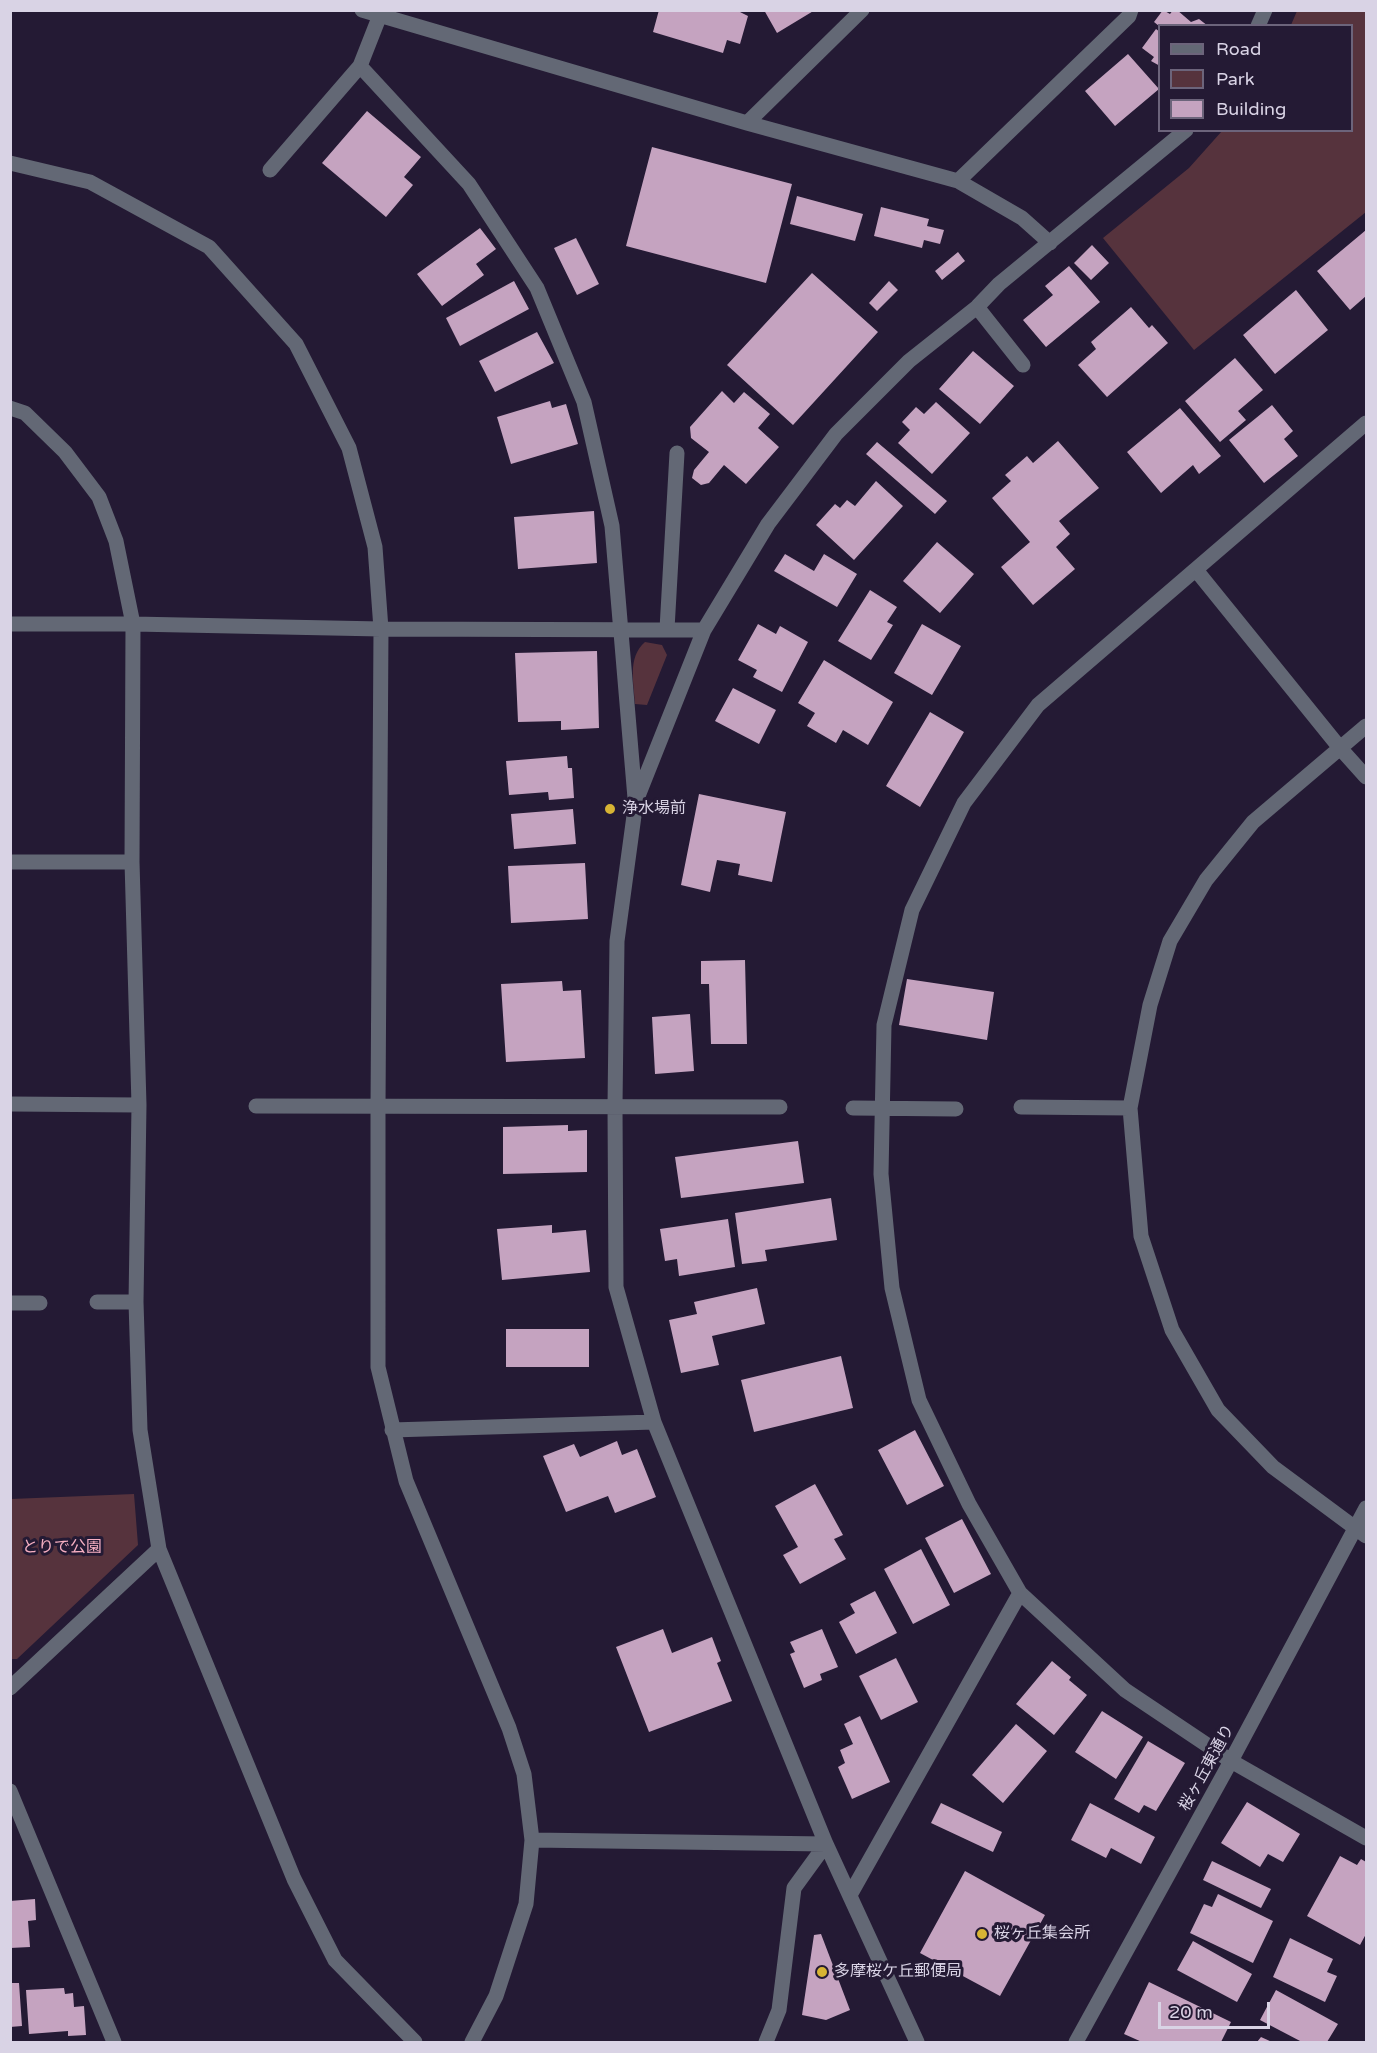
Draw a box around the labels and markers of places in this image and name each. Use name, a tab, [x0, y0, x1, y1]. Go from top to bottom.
place label: 浄水場前	[622, 799, 686, 819]
marker: 浄水場前	[603, 802, 617, 816]
place label: 桜ヶ丘集会所	[994, 1924, 1090, 1944]
marker: 桜ヶ丘集会所	[975, 1927, 989, 1941]
place label: 多摩桜ケ丘郵便局	[834, 1962, 962, 1982]
marker: 多摩桜ケ丘郵便局	[815, 1965, 829, 1979]

